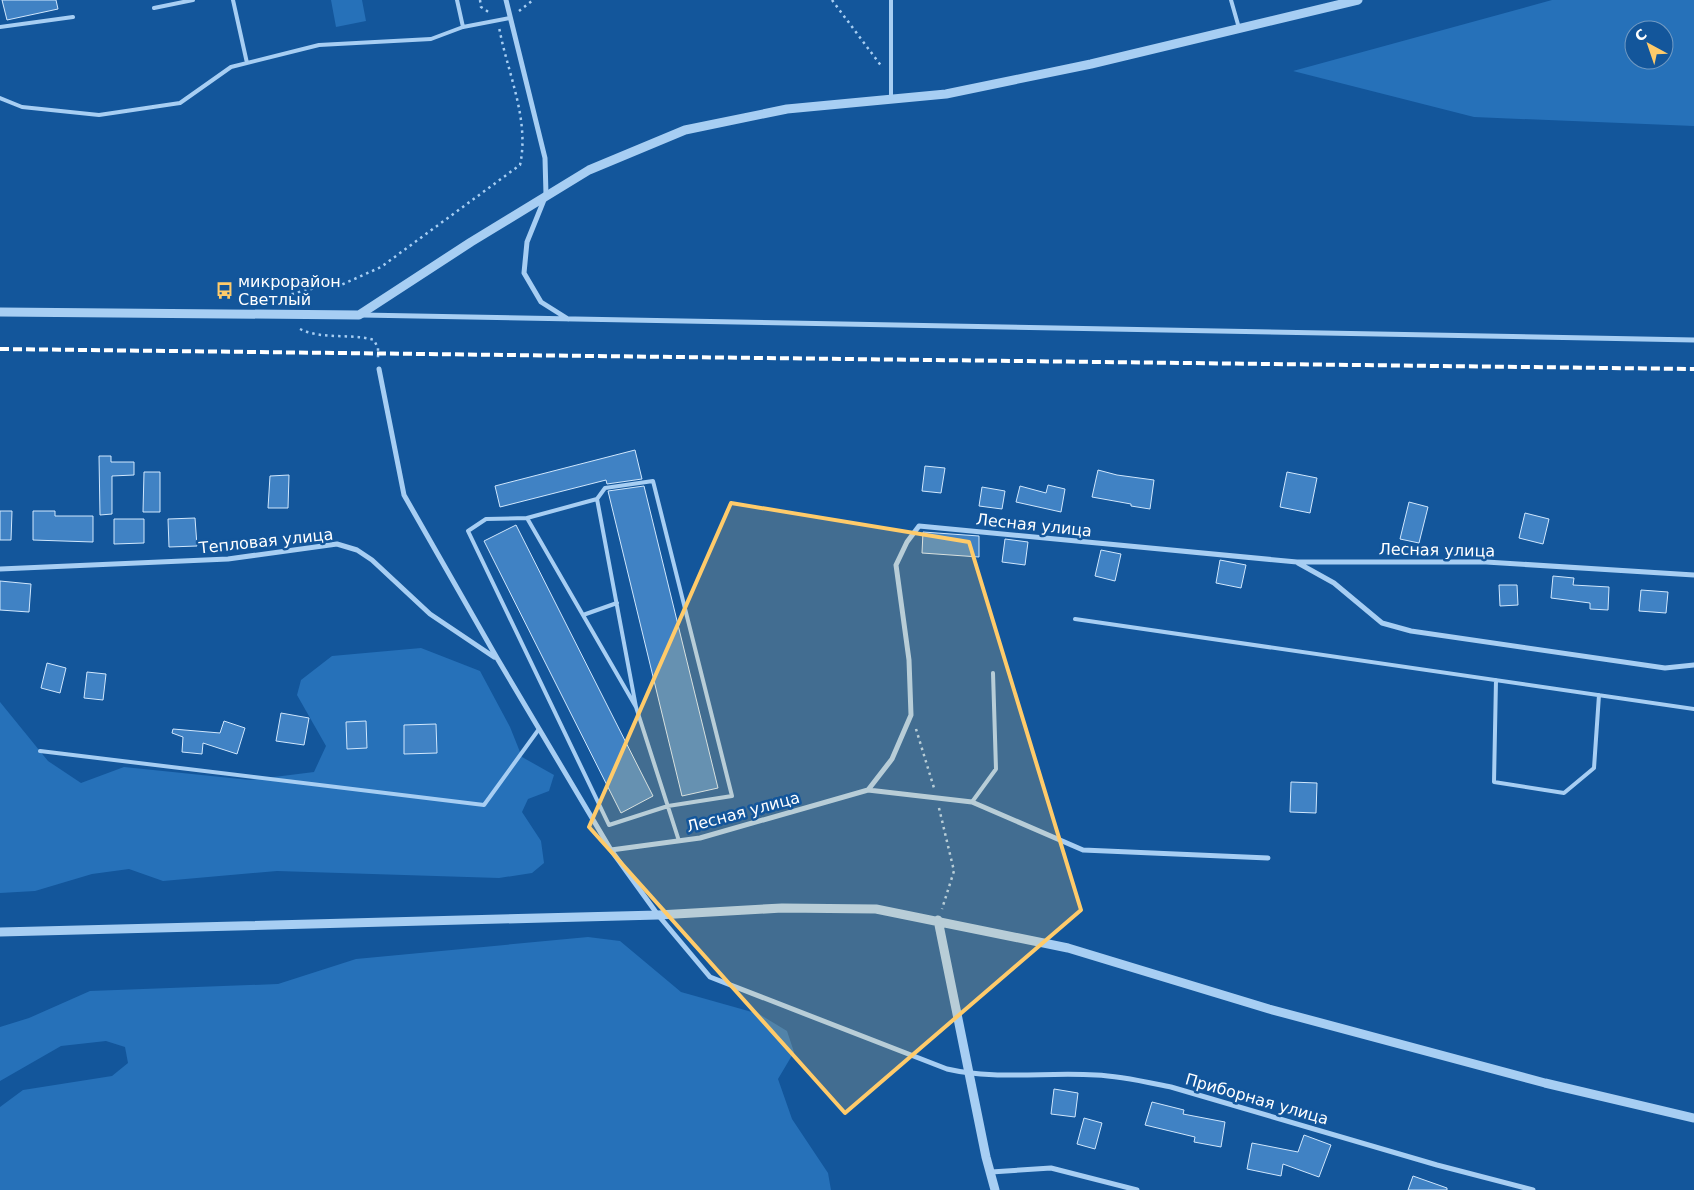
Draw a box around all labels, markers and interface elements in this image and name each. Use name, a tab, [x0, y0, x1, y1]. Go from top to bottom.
north arrow	[1624, 20, 1674, 70]
text: С	[1632, 26, 1650, 44]
place label: микрорайон Светлый	[238, 272, 341, 309]
bus stop icon: микрорайон Светлый	[214, 280, 234, 300]
street label: Лесная улица	[975, 509, 1093, 541]
street label: Тепловая улица	[197, 525, 334, 558]
street label: Лесная улица	[1379, 539, 1495, 561]
street label: Лесная улица	[684, 788, 802, 836]
street label: Приборная улица	[1183, 1069, 1331, 1129]

